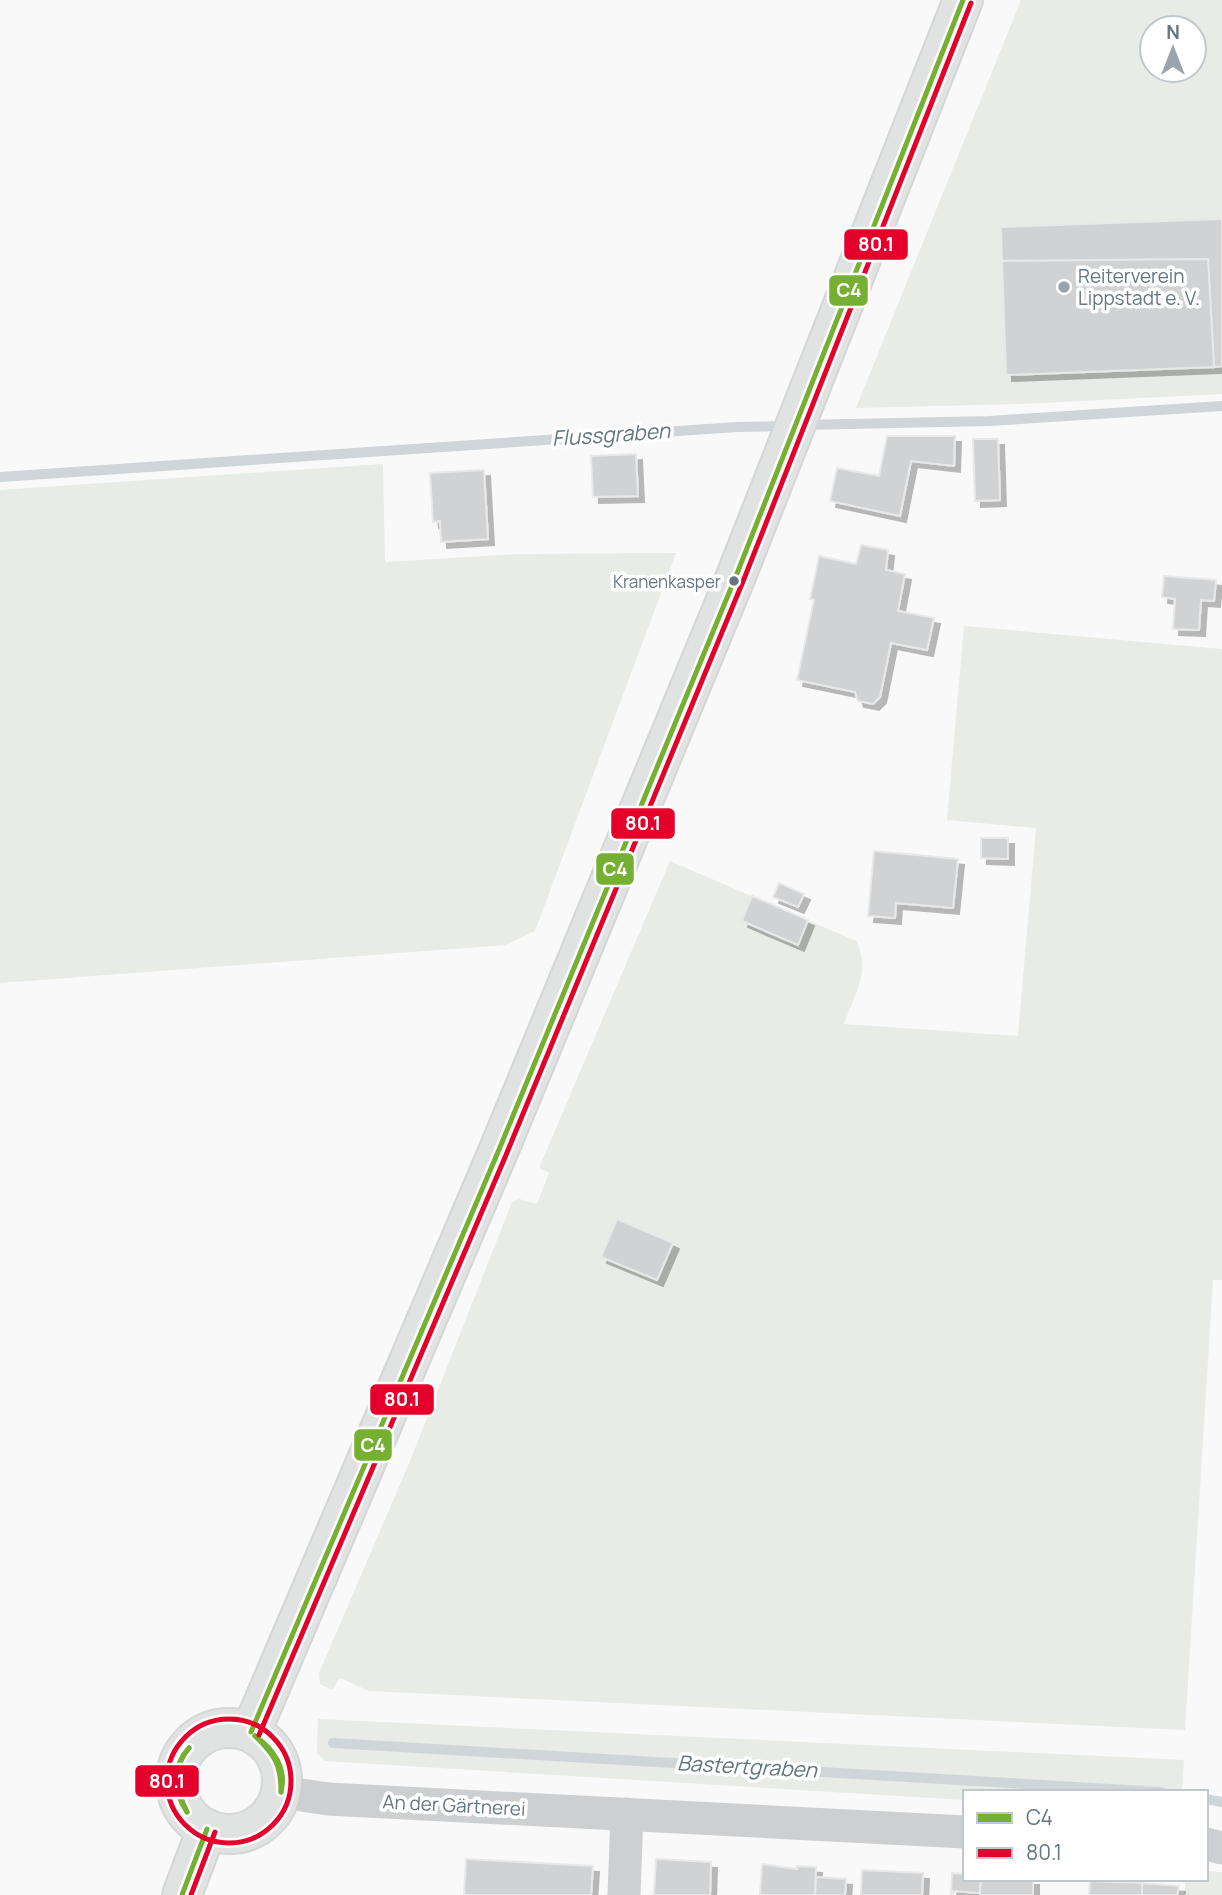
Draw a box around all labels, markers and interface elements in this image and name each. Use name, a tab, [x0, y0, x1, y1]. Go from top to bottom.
north arrow	[1138, 14, 1208, 84]
text: N	[1166, 19, 1180, 45]
line badge: 80.1	[843, 228, 909, 261]
text: 80.1	[858, 231, 894, 257]
place label: Reiterverein Lippstadt e. V.	[1078, 263, 1200, 311]
line badge: C4	[828, 274, 869, 307]
text: C4	[836, 277, 862, 303]
marker: Reiterverein Lippstadt e. V.	[1056, 279, 1072, 295]
water label: Flussgraben	[551, 416, 672, 452]
place label: Kranenkasper	[613, 570, 721, 593]
marker: Kranenkasper	[727, 574, 741, 588]
line badge: 80.1	[610, 807, 676, 840]
text: 80.1	[625, 810, 661, 836]
line badge: C4	[595, 852, 635, 886]
text: C4	[602, 856, 628, 882]
line badge: 80.1	[369, 1383, 435, 1416]
text: 80.1	[384, 1386, 420, 1412]
line badge: C4	[353, 1428, 393, 1462]
text: C4	[360, 1432, 386, 1458]
water label: Bastertgraben	[676, 1748, 819, 1784]
line badge: 80.1	[134, 1764, 200, 1798]
text: 80.1	[149, 1768, 185, 1794]
street label: An der Gärtnerei	[382, 1788, 526, 1822]
legend	[963, 1790, 1208, 1881]
text: C4	[1026, 1803, 1053, 1831]
text: 80.1	[1026, 1838, 1062, 1866]

